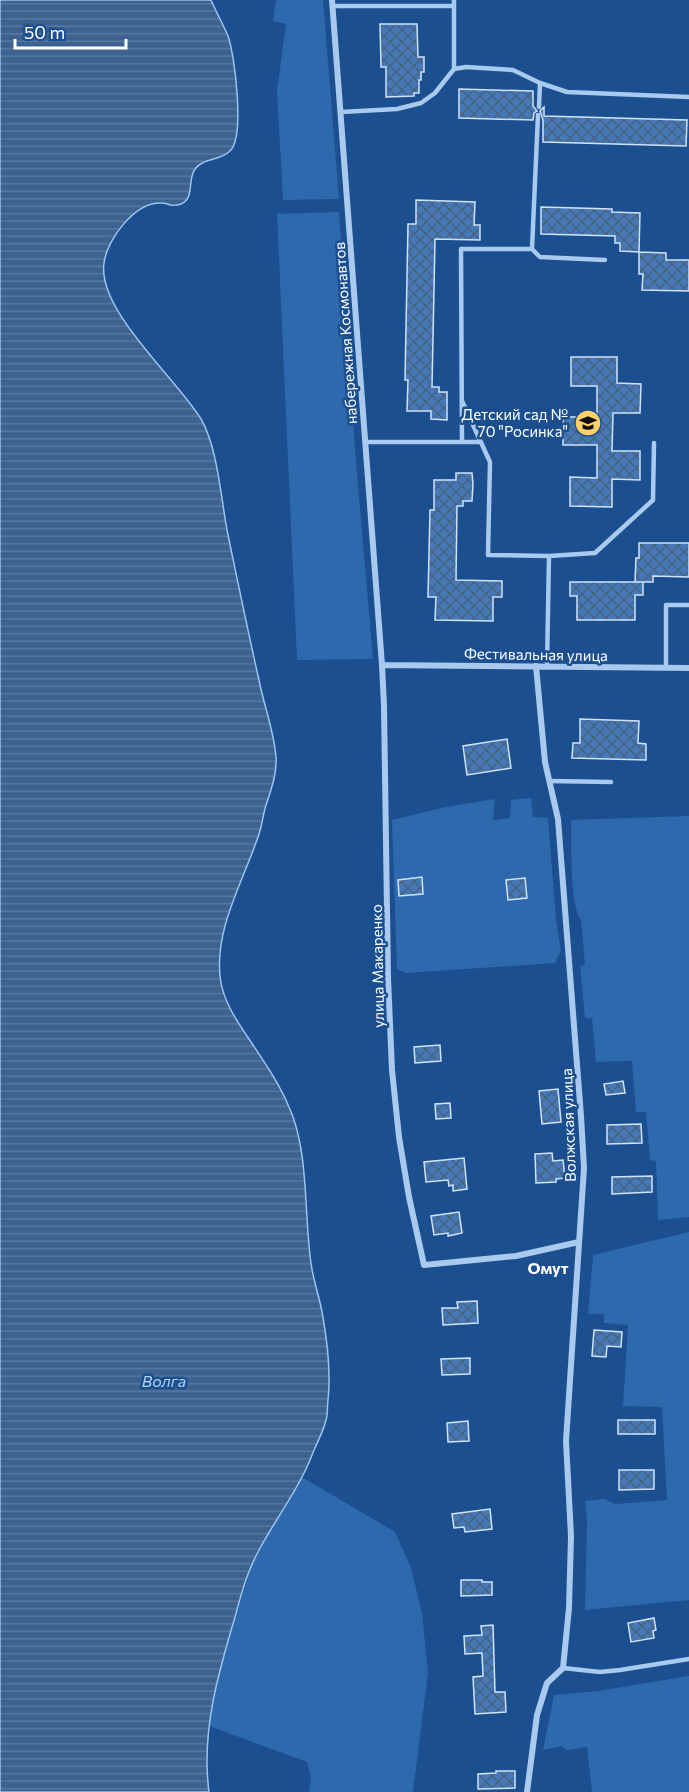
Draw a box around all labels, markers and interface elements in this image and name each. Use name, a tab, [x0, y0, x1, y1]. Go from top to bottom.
scale bar	[15, 12, 126, 50]
text: 50 m	[24, 21, 65, 43]
street label: набережная Космонавтов	[330, 241, 360, 425]
place label: Детский сад № 70 "Росинка"	[461, 405, 568, 440]
school or university icon: Детский сад № 70 "Росинка"	[573, 408, 603, 438]
street label: Фестивальная улица	[464, 644, 608, 664]
street label: улица Макаренко	[367, 904, 387, 1028]
street label: Волжская улица	[557, 1068, 579, 1182]
district label: Омут	[527, 1258, 569, 1277]
water label: Волга	[142, 1371, 186, 1390]

